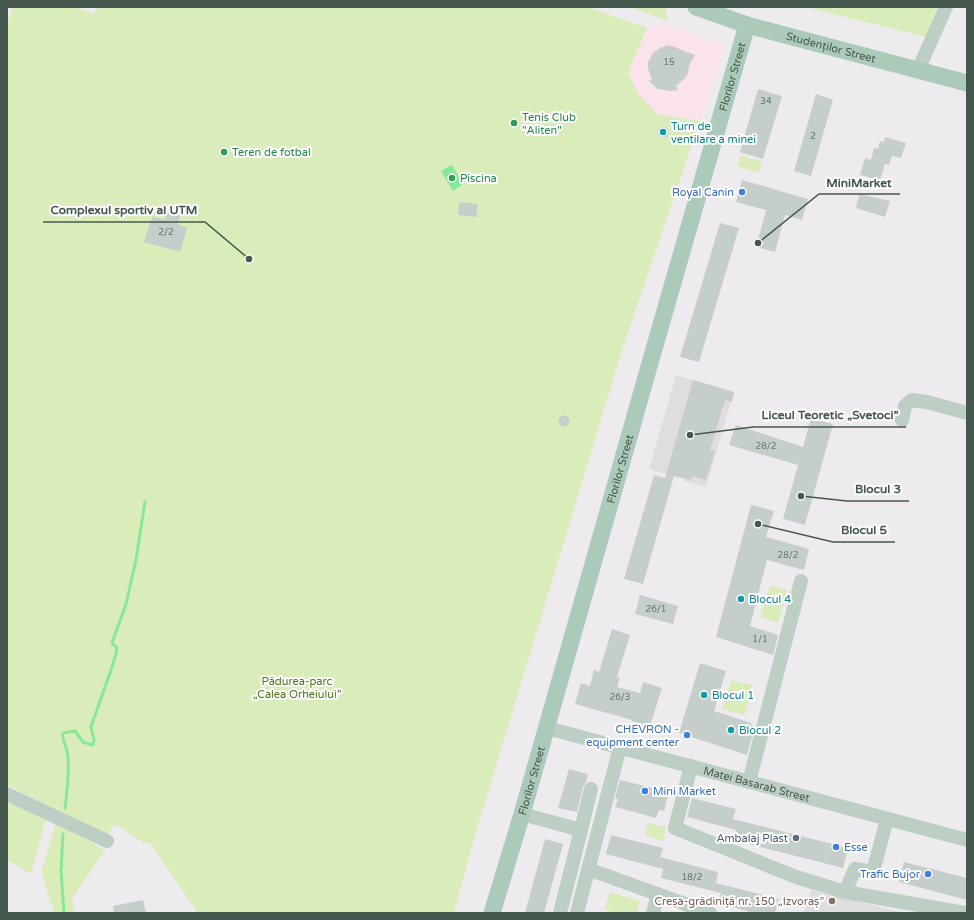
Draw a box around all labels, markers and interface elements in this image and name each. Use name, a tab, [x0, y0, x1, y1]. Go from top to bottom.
street label: Studenților Street	[785, 30, 877, 66]
street label: Florilor Street	[717, 41, 749, 113]
house number: 15	[663, 57, 675, 68]
house number: 34	[760, 96, 772, 107]
place label: Tenis Club "Aliten"	[522, 111, 576, 137]
marker: Tenis Club "Aliten"	[509, 118, 519, 128]
place label: Turn de ventilare a minei	[671, 120, 756, 146]
marker: Turn de ventilare a minei	[658, 127, 668, 137]
house number: 2	[810, 131, 816, 142]
place label: Teren de fotbal	[232, 146, 311, 159]
marker: Teren de fotbal	[219, 147, 229, 157]
callout: MiniMarket	[819, 170, 900, 194]
place label: Piscina	[460, 172, 497, 185]
marker: Piscina	[447, 173, 457, 183]
text: MiniMarket	[826, 176, 892, 190]
place label: Royal Canin	[672, 186, 734, 199]
marker: Royal Canin	[737, 187, 747, 197]
callout: Complexul sportiv al UTM	[43, 198, 205, 222]
text: Complexul sportiv al UTM	[51, 203, 197, 218]
house number: 2/2	[158, 227, 174, 238]
callout: Liceul Teoretic „Svetoci”	[753, 403, 906, 427]
text: Liceul Teoretic „Svetoci”	[762, 408, 898, 422]
street label: Florilor Street	[604, 433, 636, 505]
house number: 28/2	[756, 441, 776, 452]
callout: Blocul 3	[847, 477, 909, 501]
text: Blocul 3	[855, 482, 901, 496]
callout: Blocul 5	[833, 518, 895, 542]
text: Blocul 5	[841, 523, 887, 537]
house number: 28/2	[778, 550, 798, 561]
place label: Blocul 4	[749, 593, 791, 606]
marker: Blocul 4	[736, 594, 746, 604]
house number: 26/1	[646, 604, 666, 615]
house number: 1/1	[752, 634, 768, 645]
park label: Pădurea-parc „Calea Orheiului”	[253, 675, 342, 701]
place label: Blocul 1	[712, 689, 754, 702]
marker: Blocul 1	[699, 690, 709, 700]
house number: 26/3	[610, 692, 630, 703]
place label: CHEVRON - equipment center	[586, 723, 680, 749]
place label: Blocul 2	[739, 724, 781, 737]
marker: Blocul 2	[726, 725, 736, 735]
marker: CHEVRON - equipment center	[682, 730, 692, 740]
street label: Florilor Street	[516, 745, 548, 817]
street label: Matei Basarab Street	[702, 764, 811, 805]
place label: Mini Market	[653, 785, 716, 798]
marker: Mini Market	[640, 786, 650, 796]
place label: Ambalaj Plast	[716, 832, 788, 845]
marker: Ambalaj Plast	[791, 833, 801, 843]
place label: Esse	[844, 841, 868, 854]
marker: Esse	[831, 842, 841, 852]
place label: Trafic Bujor	[860, 868, 921, 881]
marker: Trafic Bujor	[923, 869, 933, 879]
house number: 18/2	[682, 872, 702, 883]
place label: Creșa-grădiniță nr. 150 „Izvoraș”	[654, 895, 824, 908]
marker: Creșa-grădiniță nr. 150 „Izvoraș”	[827, 896, 837, 906]

